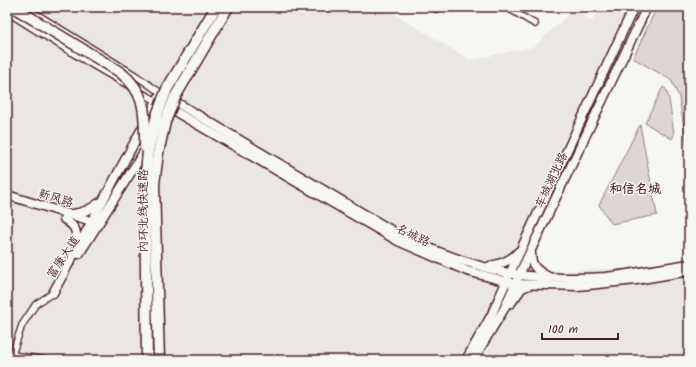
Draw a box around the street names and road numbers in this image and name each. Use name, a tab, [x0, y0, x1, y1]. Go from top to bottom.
street label: 车城湖北路	[530, 149, 573, 211]
street label: 内环北线快速路	[134, 169, 153, 253]
street label: 新风路	[36, 184, 76, 213]
street label: 名城路	[392, 219, 433, 252]
street label: 富康大道	[42, 232, 85, 282]

